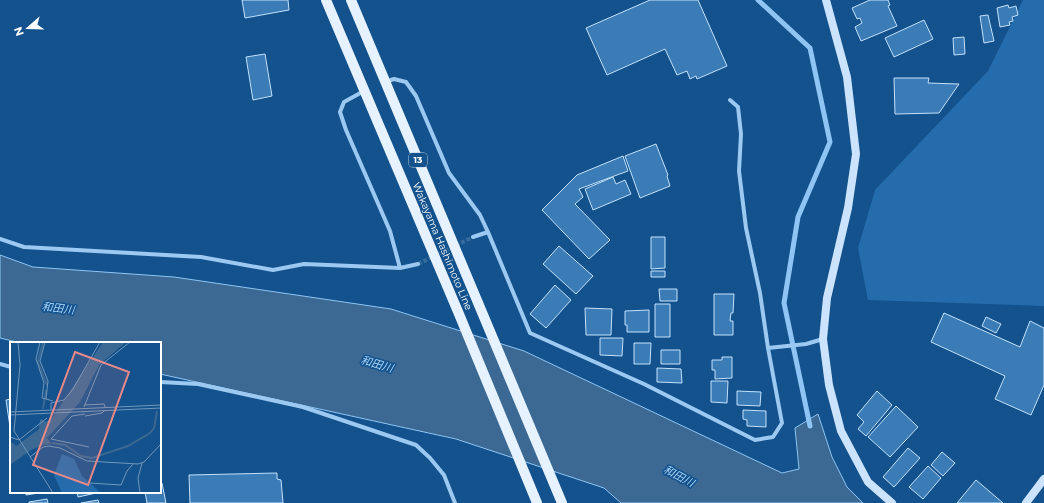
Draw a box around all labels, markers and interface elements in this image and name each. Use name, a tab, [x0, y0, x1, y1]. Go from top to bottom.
north arrow	[8, 8, 48, 48]
text: N	[11, 25, 27, 38]
road number: 13	[409, 153, 427, 167]
street label: Wakayama Hashimoto Line	[410, 180, 475, 312]
water label: 和田川	[41, 299, 76, 317]
inset map	[10, 342, 161, 493]
water label: 和田川	[359, 353, 396, 376]
water label: 和田川	[661, 462, 698, 490]

